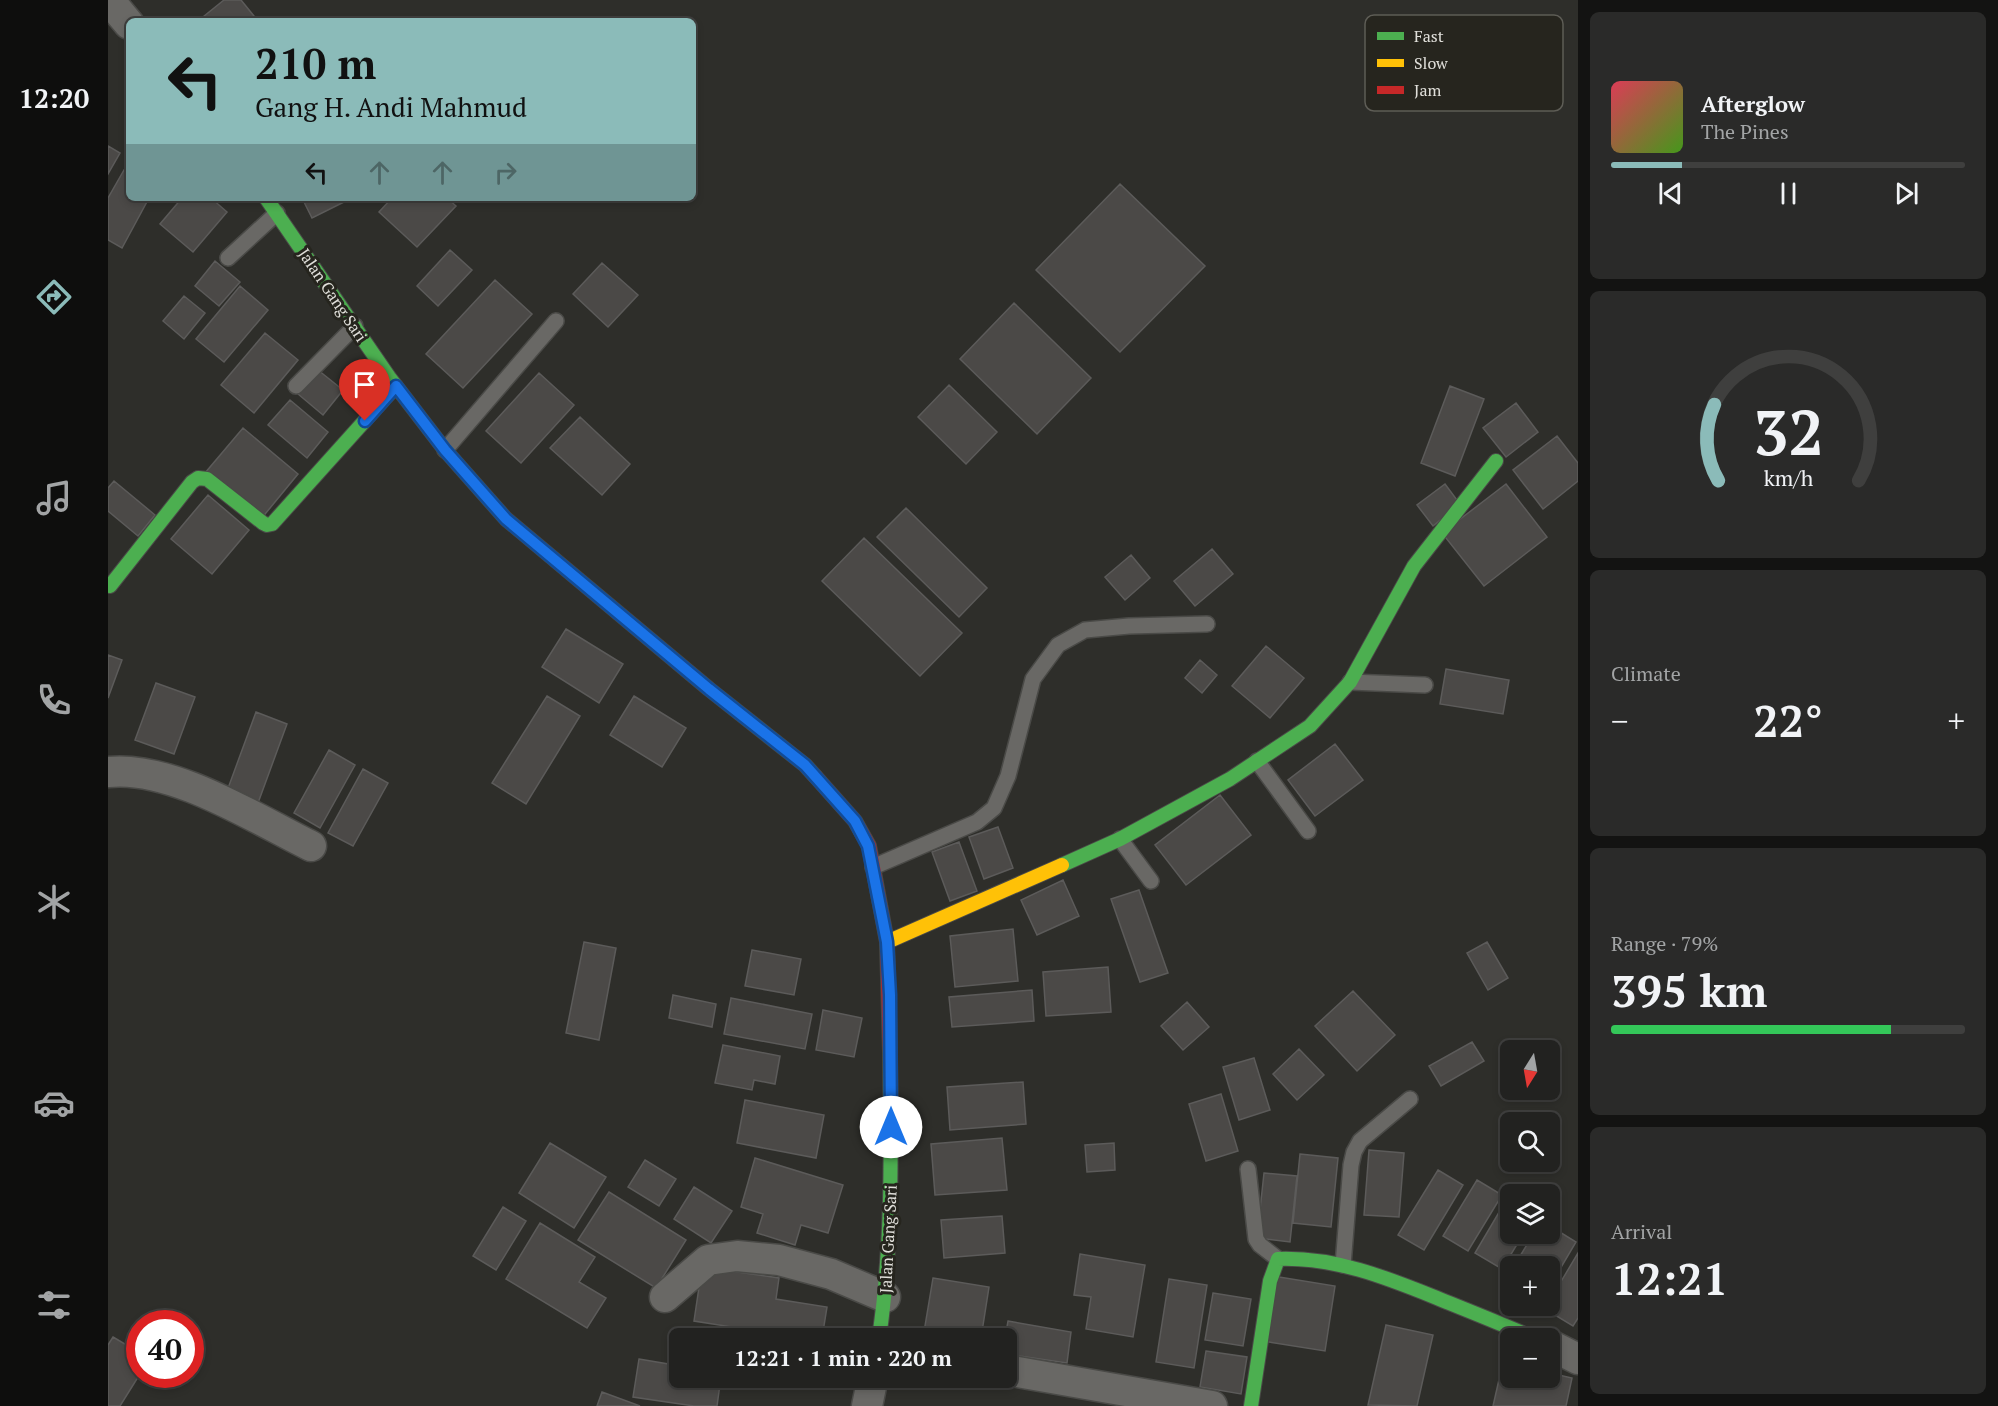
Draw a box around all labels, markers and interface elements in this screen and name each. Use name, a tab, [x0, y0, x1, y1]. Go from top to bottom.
legend	[1365, 15, 1563, 111]
text: Fast	[1414, 25, 1444, 47]
text: 210 m	[255, 35, 376, 91]
icon: left	[156, 42, 234, 120]
text: Slow	[1414, 52, 1448, 74]
text: Jam	[1414, 79, 1442, 101]
text: 12:20	[19, 80, 89, 116]
text: Gang H. Andi Mahmud	[255, 89, 527, 125]
text: Afterglow	[1701, 89, 1805, 118]
text: The Pines	[1701, 118, 1789, 145]
icon: left	[300, 156, 333, 189]
icon: ahead	[363, 156, 396, 189]
icon: ahead	[426, 156, 459, 189]
icon: right	[489, 156, 522, 189]
icon: previous	[1654, 177, 1687, 210]
icon: pause	[1772, 177, 1805, 210]
icon: next	[1890, 177, 1923, 210]
street label: Jalan Gang Sari	[294, 244, 373, 346]
icon: directions	[33, 276, 75, 318]
pin	[339, 359, 390, 421]
icon: arrive	[348, 368, 381, 401]
text: 32	[1753, 390, 1823, 473]
text: km/h	[1763, 465, 1813, 493]
icon: music	[33, 477, 75, 519]
text: Climate	[1611, 660, 1681, 687]
icon: phone	[33, 679, 75, 721]
text: 22°	[1753, 690, 1823, 750]
text: −	[1611, 699, 1629, 742]
text: +	[1947, 699, 1965, 742]
icon: climate	[33, 881, 75, 923]
text: Range · 79%	[1611, 930, 1718, 957]
text: 395 km	[1611, 960, 1767, 1020]
north arrow	[1500, 1040, 1560, 1100]
map controls	[1500, 1040, 1560, 1388]
icon: car	[33, 1082, 75, 1124]
position arrow	[859, 1095, 923, 1159]
button: search	[1500, 1112, 1560, 1172]
street label: Jalan Gang Sari	[874, 1184, 902, 1294]
button: layers	[1500, 1184, 1560, 1244]
text: Arrival	[1611, 1218, 1672, 1245]
text: 12:21	[1611, 1248, 1728, 1308]
button: +	[1500, 1256, 1560, 1316]
icon: filters	[33, 1284, 75, 1326]
speed limit sign: 40	[126, 1310, 204, 1388]
button: −	[1500, 1328, 1560, 1388]
text: 12:21 · 1 min · 220 m	[734, 1343, 952, 1372]

